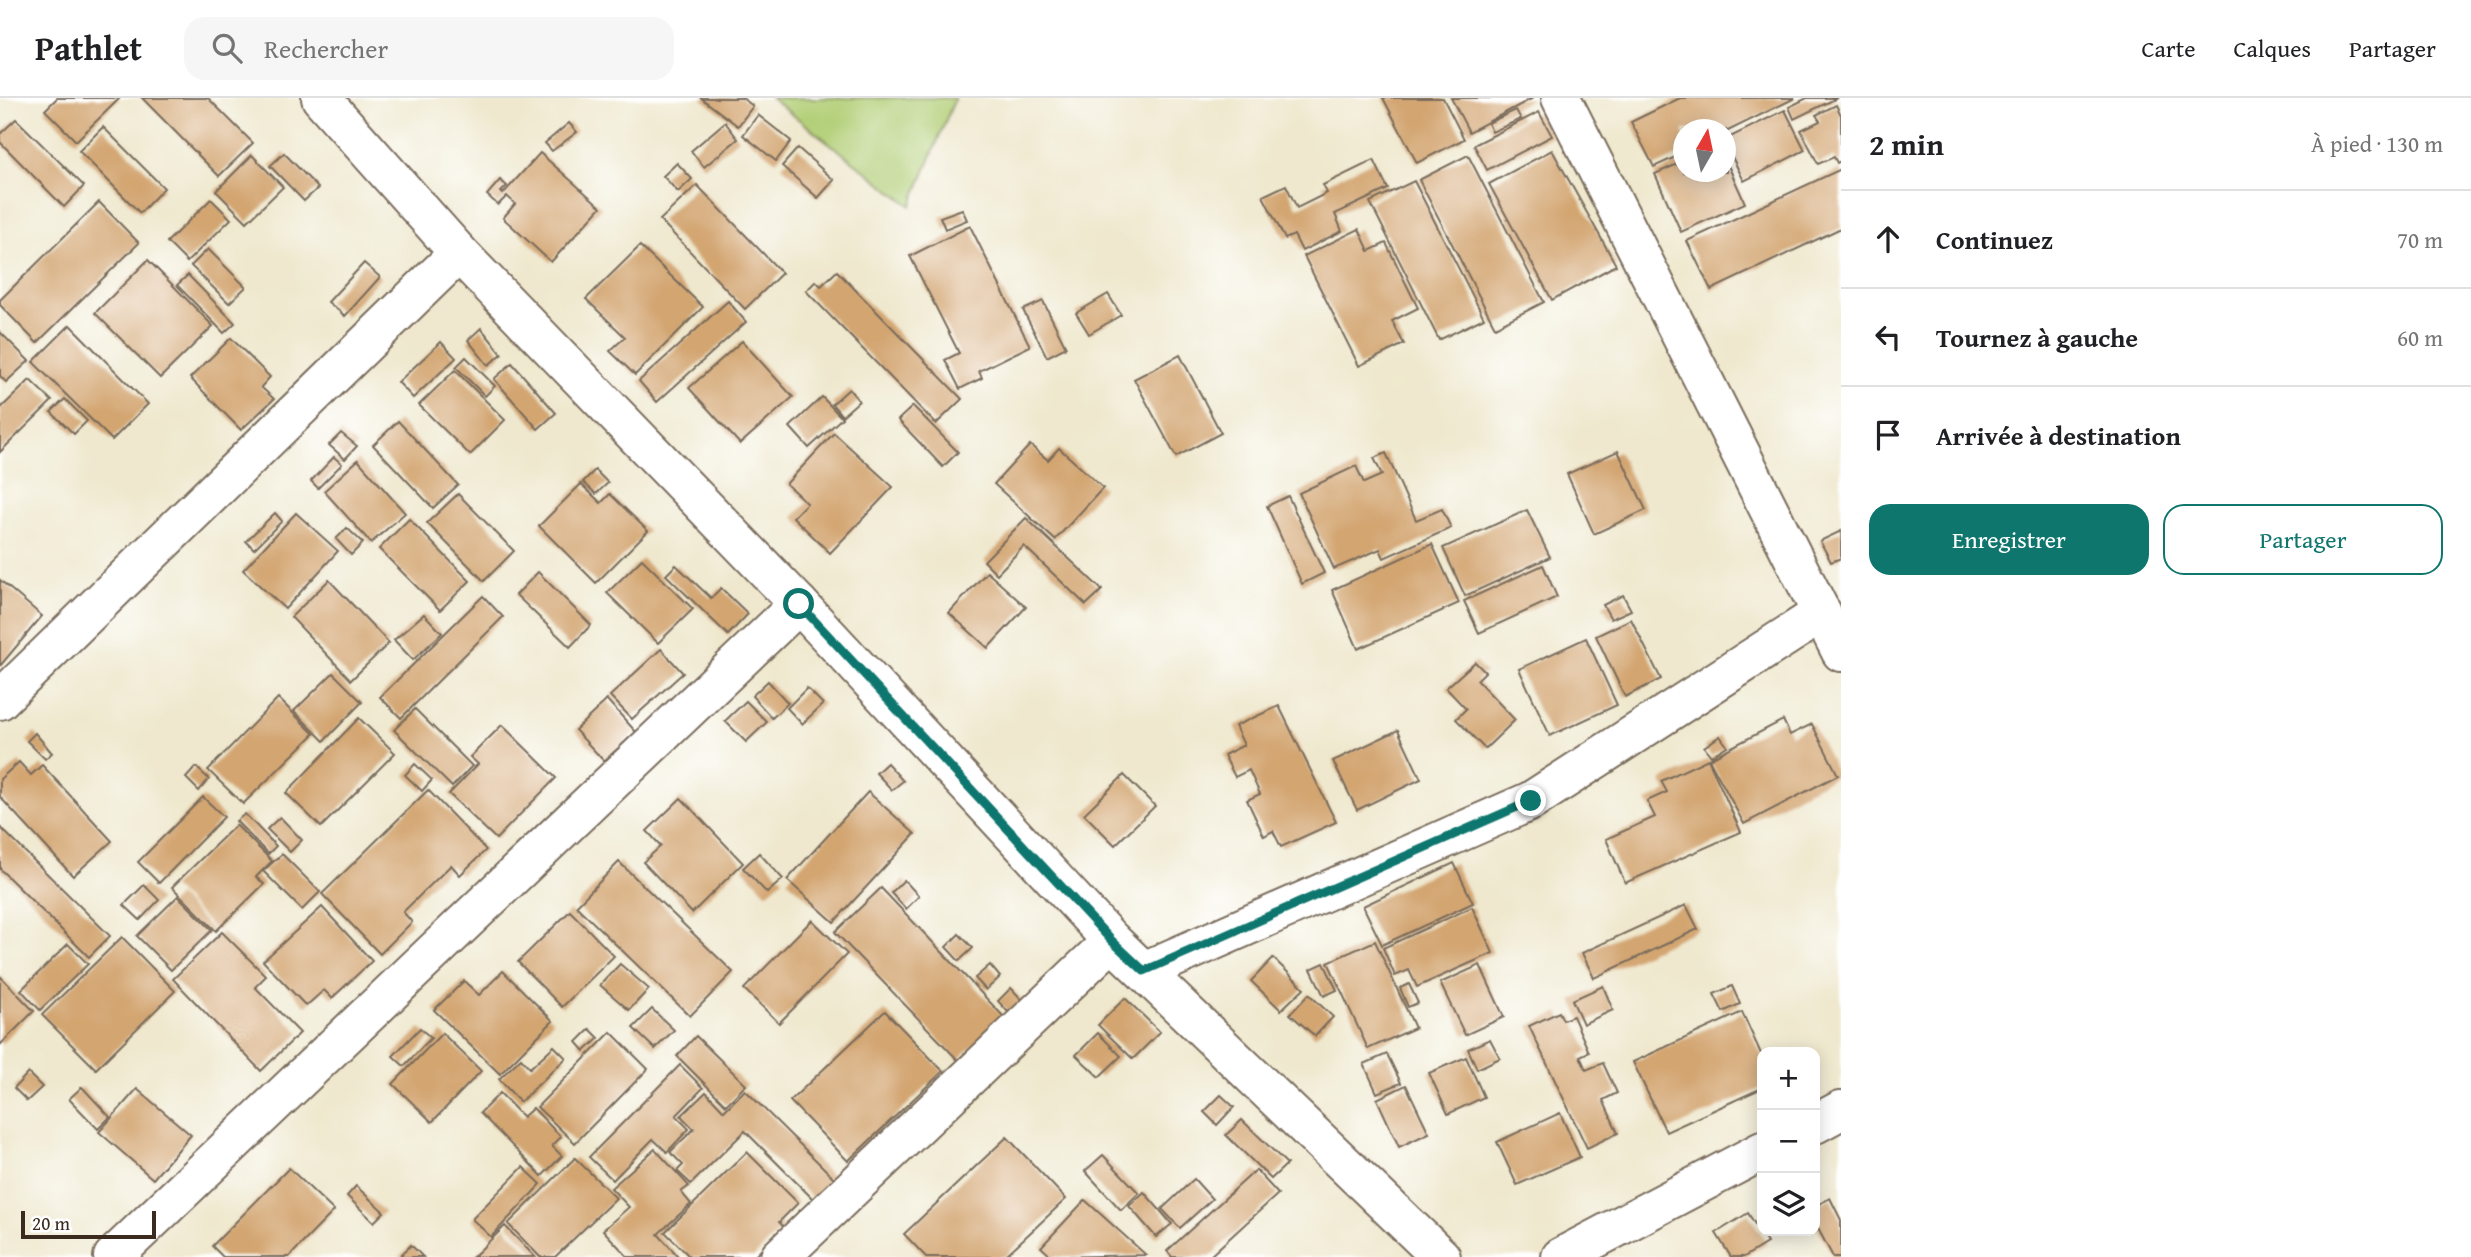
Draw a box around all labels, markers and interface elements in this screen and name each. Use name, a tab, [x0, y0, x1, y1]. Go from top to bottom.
search box	[184, 17, 674, 80]
text: Pathlet	[35, 24, 142, 72]
icon: search	[208, 29, 246, 67]
text: Rechercher	[264, 29, 388, 68]
text: Carte	[2141, 31, 2195, 66]
text: Calques	[2233, 31, 2311, 66]
text: Partager	[2349, 31, 2436, 66]
north arrow	[1673, 119, 1736, 182]
text: 2 min	[1869, 122, 1944, 166]
text: À pied · 130 m	[2311, 127, 2443, 160]
icon: ahead	[1869, 220, 1907, 258]
text: Continuez	[1936, 220, 2053, 259]
text: 70 m	[2397, 223, 2443, 256]
icon: left	[1869, 318, 1907, 356]
text: Tournez à gauche	[1936, 318, 2138, 357]
text: 60 m	[2397, 321, 2443, 354]
icon: arrive	[1869, 416, 1907, 454]
text: Arrivée à destination	[1936, 416, 2181, 455]
button: Enregistrer	[1869, 504, 2149, 575]
button: Partager	[2163, 504, 2443, 575]
route start	[783, 588, 814, 619]
route end	[1515, 785, 1546, 816]
map controls	[1757, 1047, 1820, 1236]
button: +	[1757, 1047, 1820, 1110]
button: −	[1757, 1110, 1820, 1173]
button: layers	[1757, 1173, 1820, 1236]
scale bar	[21, 1208, 156, 1240]
text: 20 m	[32, 1209, 70, 1237]

